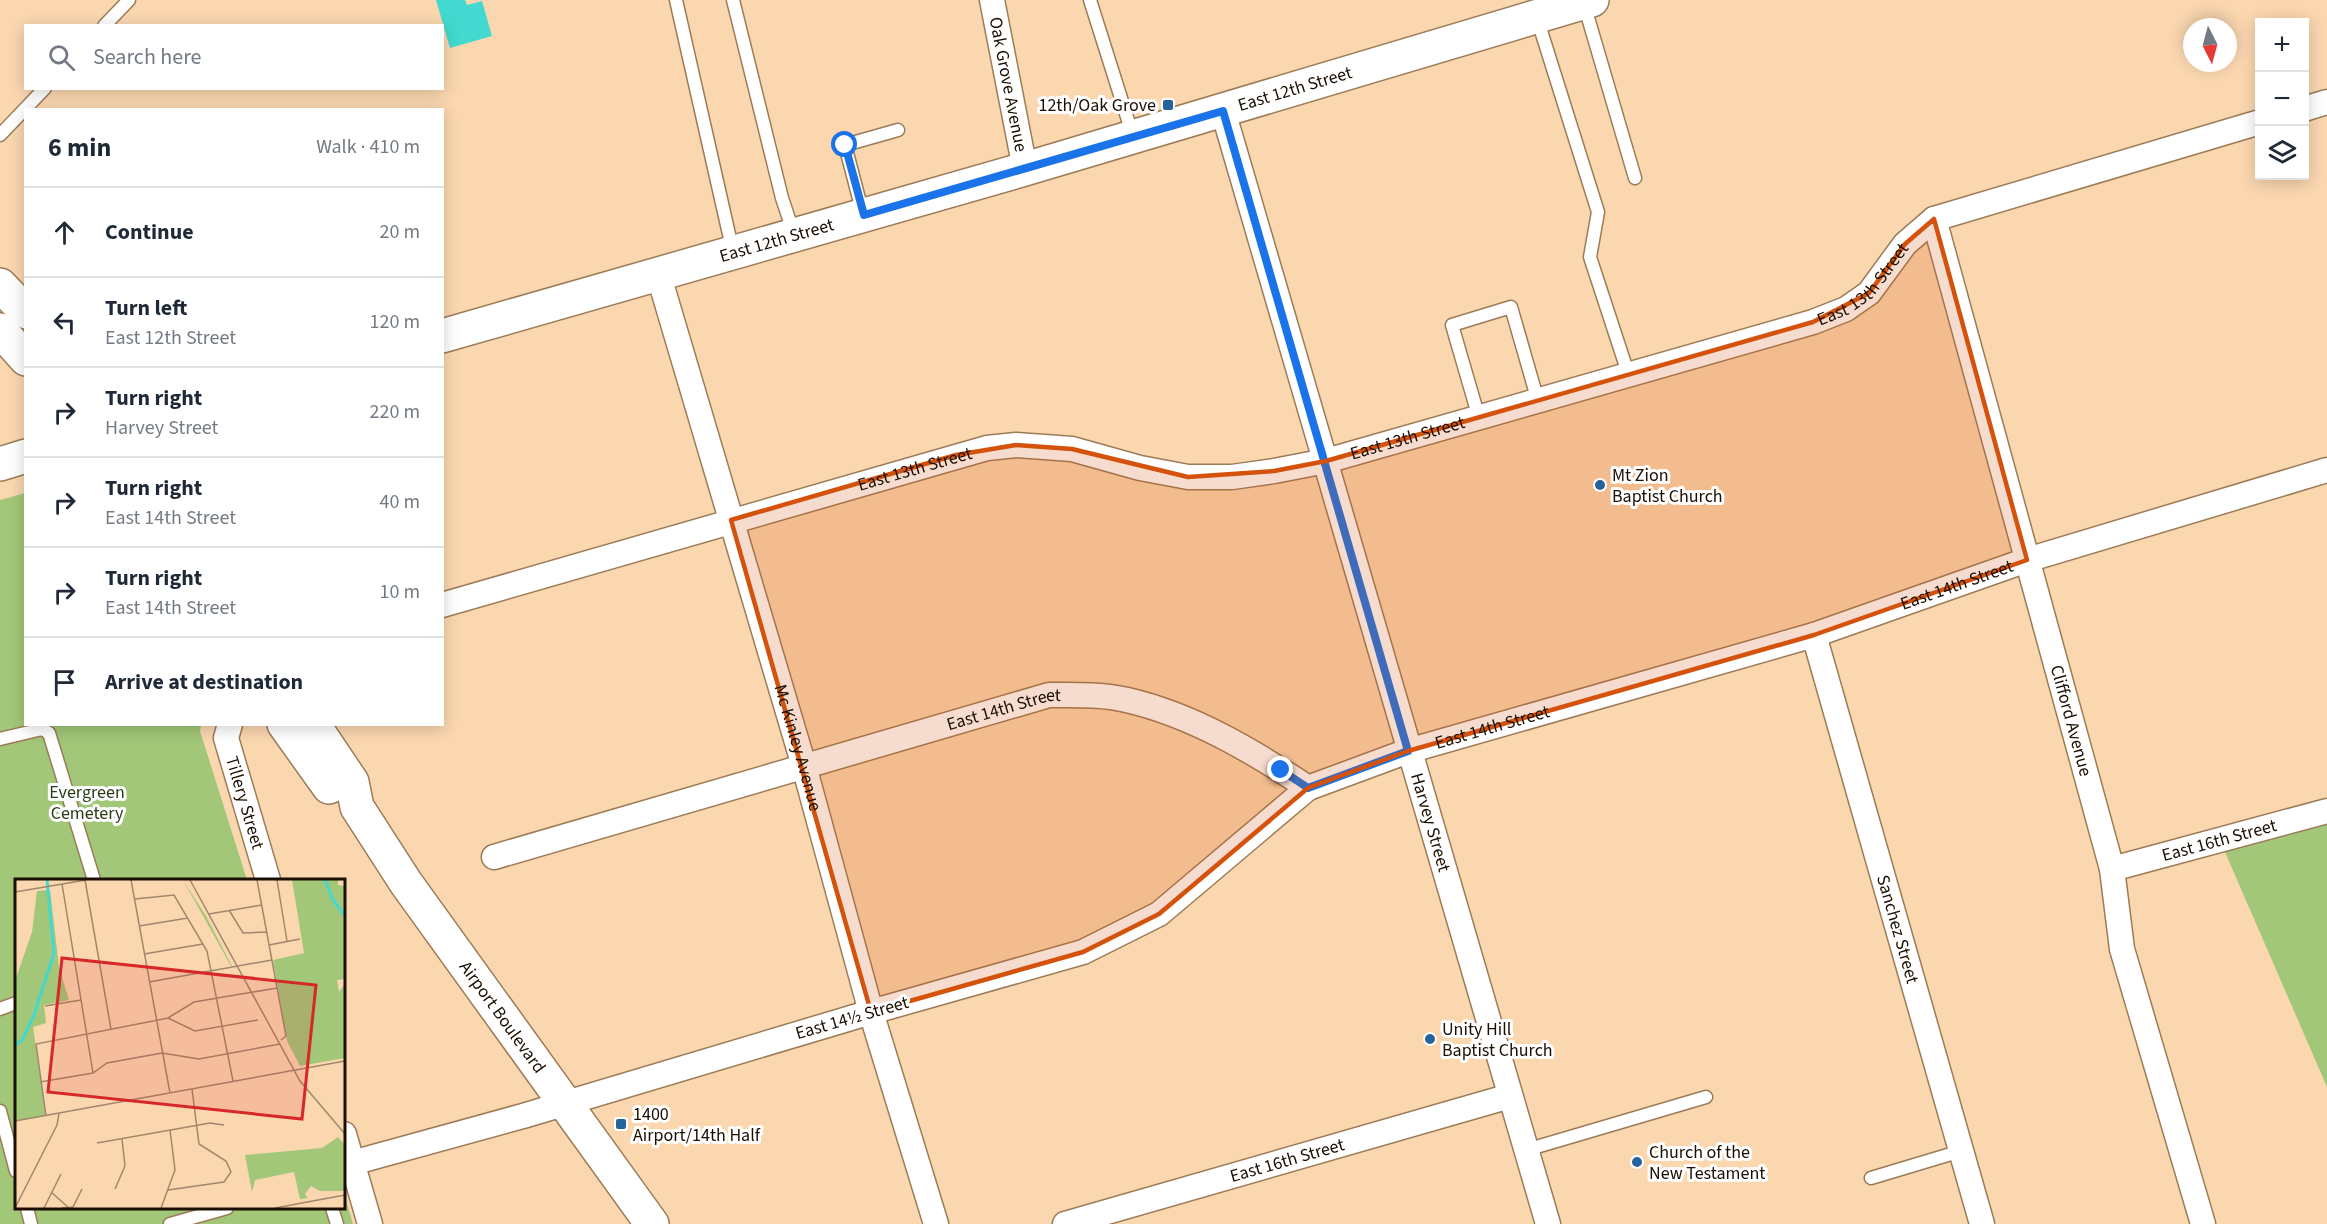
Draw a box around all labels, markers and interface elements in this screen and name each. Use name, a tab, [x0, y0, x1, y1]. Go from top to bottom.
street label: Oak Grove Avenue	[983, 15, 1034, 154]
north arrow	[2183, 18, 2237, 72]
map controls	[2255, 18, 2309, 180]
button: +	[2255, 18, 2309, 72]
search box	[24, 24, 444, 90]
icon: search	[45, 41, 78, 74]
text: Search here	[93, 41, 201, 73]
street label: East 12th Street	[1235, 60, 1355, 117]
button: −	[2255, 72, 2309, 126]
place label: 12th/Oak Grove	[1038, 93, 1156, 118]
marker: 12th/Oak Grove	[1161, 98, 1175, 112]
button: layers	[2255, 126, 2309, 180]
text: 6 min	[48, 129, 111, 166]
route start	[831, 131, 857, 157]
text: Walk · 410 m	[316, 133, 420, 161]
street label: East 12th Street	[716, 212, 837, 268]
icon: ahead	[48, 216, 81, 249]
text: Continue	[105, 216, 194, 248]
text: 20 m	[380, 218, 420, 246]
street label: East 13th Street	[1813, 237, 1914, 332]
text: Turn left	[105, 292, 187, 324]
icon: left	[48, 306, 81, 339]
text: 120 m	[370, 308, 420, 336]
text: East 12th Street	[105, 324, 236, 352]
text: Turn right	[105, 382, 202, 414]
icon: right	[48, 396, 81, 429]
text: 220 m	[370, 398, 420, 426]
street label: East 13th Street	[1347, 410, 1468, 466]
text: Harvey Street	[105, 414, 218, 442]
street label: East 13th Street	[855, 440, 975, 497]
place label: Mt Zion Baptist Church	[1612, 463, 1723, 509]
text: Turn right	[105, 472, 202, 504]
marker: Mt Zion Baptist Church	[1593, 478, 1607, 492]
icon: right	[48, 486, 81, 519]
text: 40 m	[380, 488, 420, 516]
text: East 14th Street	[105, 504, 236, 532]
street label: East 14th Street	[1897, 553, 2016, 616]
text: Turn right	[105, 562, 202, 594]
icon: right	[48, 576, 81, 609]
text: 10 m	[380, 578, 420, 606]
text: East 14th Street	[105, 594, 236, 622]
street label: Clifford Avenue	[2044, 662, 2099, 779]
icon: arrive	[48, 666, 81, 699]
text: Arrive at destination	[105, 666, 303, 698]
street label: Mc Kinley Avenue	[768, 681, 828, 814]
street label: East 14th Street	[944, 682, 1061, 737]
street label: East 14th Street	[1432, 699, 1552, 755]
street label: Tillery Street	[220, 753, 271, 852]
route end	[1267, 756, 1293, 782]
street label: Harvey Street	[1404, 770, 1457, 875]
park label: Evergreen Cemetery	[49, 780, 125, 826]
street label: East 16th Street	[2159, 813, 2279, 868]
street label: Sanchez Street	[1871, 872, 1925, 987]
inset map	[15, 879, 345, 1209]
street label: Airport Boulevard	[454, 956, 552, 1078]
street label: East 14½ Street	[793, 990, 911, 1046]
place label: Unity Hill Baptist Church	[1442, 1017, 1553, 1063]
marker: Unity Hill Baptist Church	[1423, 1032, 1437, 1046]
place label: 1400 Airport/14th Half	[633, 1102, 761, 1148]
marker: 1400 Airport/14th Half	[614, 1117, 628, 1131]
street label: East 16th Street	[1227, 1132, 1347, 1188]
place label: Church of the New Testament	[1649, 1140, 1765, 1186]
marker: Church of the New Testament	[1630, 1155, 1644, 1169]

